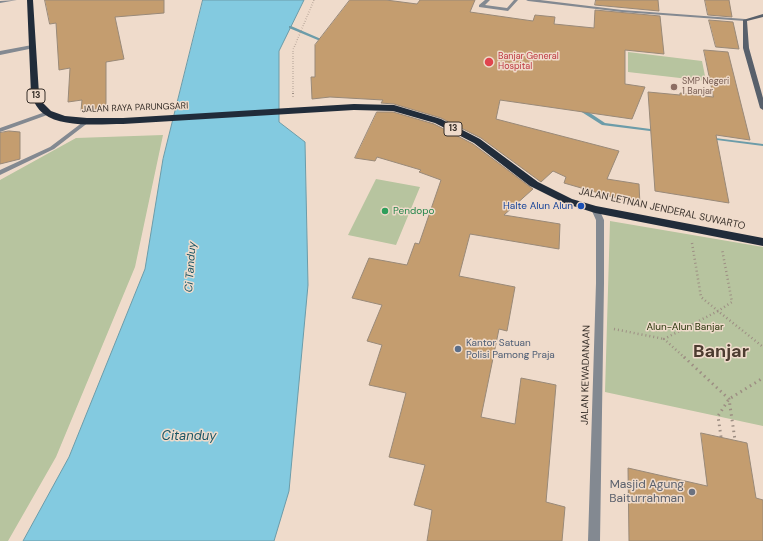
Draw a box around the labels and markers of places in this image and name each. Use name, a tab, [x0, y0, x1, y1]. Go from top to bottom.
place label: Banjar General Hospital	[498, 52, 559, 73]
marker: Banjar General Hospital	[483, 56, 495, 68]
place label: SMP Negeri 1 Banjar	[682, 77, 729, 98]
marker: SMP Negeri 1 Banjar	[669, 82, 679, 92]
place label: Halte Alun Alun	[503, 200, 573, 212]
marker: Halte Alun Alun	[576, 201, 586, 211]
place label: Pendopo	[393, 205, 434, 217]
marker: Pendopo	[380, 206, 390, 216]
place label: Kantor Satuan Polisi Pamong Praja	[466, 337, 555, 360]
marker: Kantor Satuan Polisi Pamong Praja	[453, 344, 463, 354]
place label: Masjid Agung Baiturrahman	[609, 478, 684, 506]
marker: Masjid Agung Baiturrahman	[687, 487, 697, 497]

